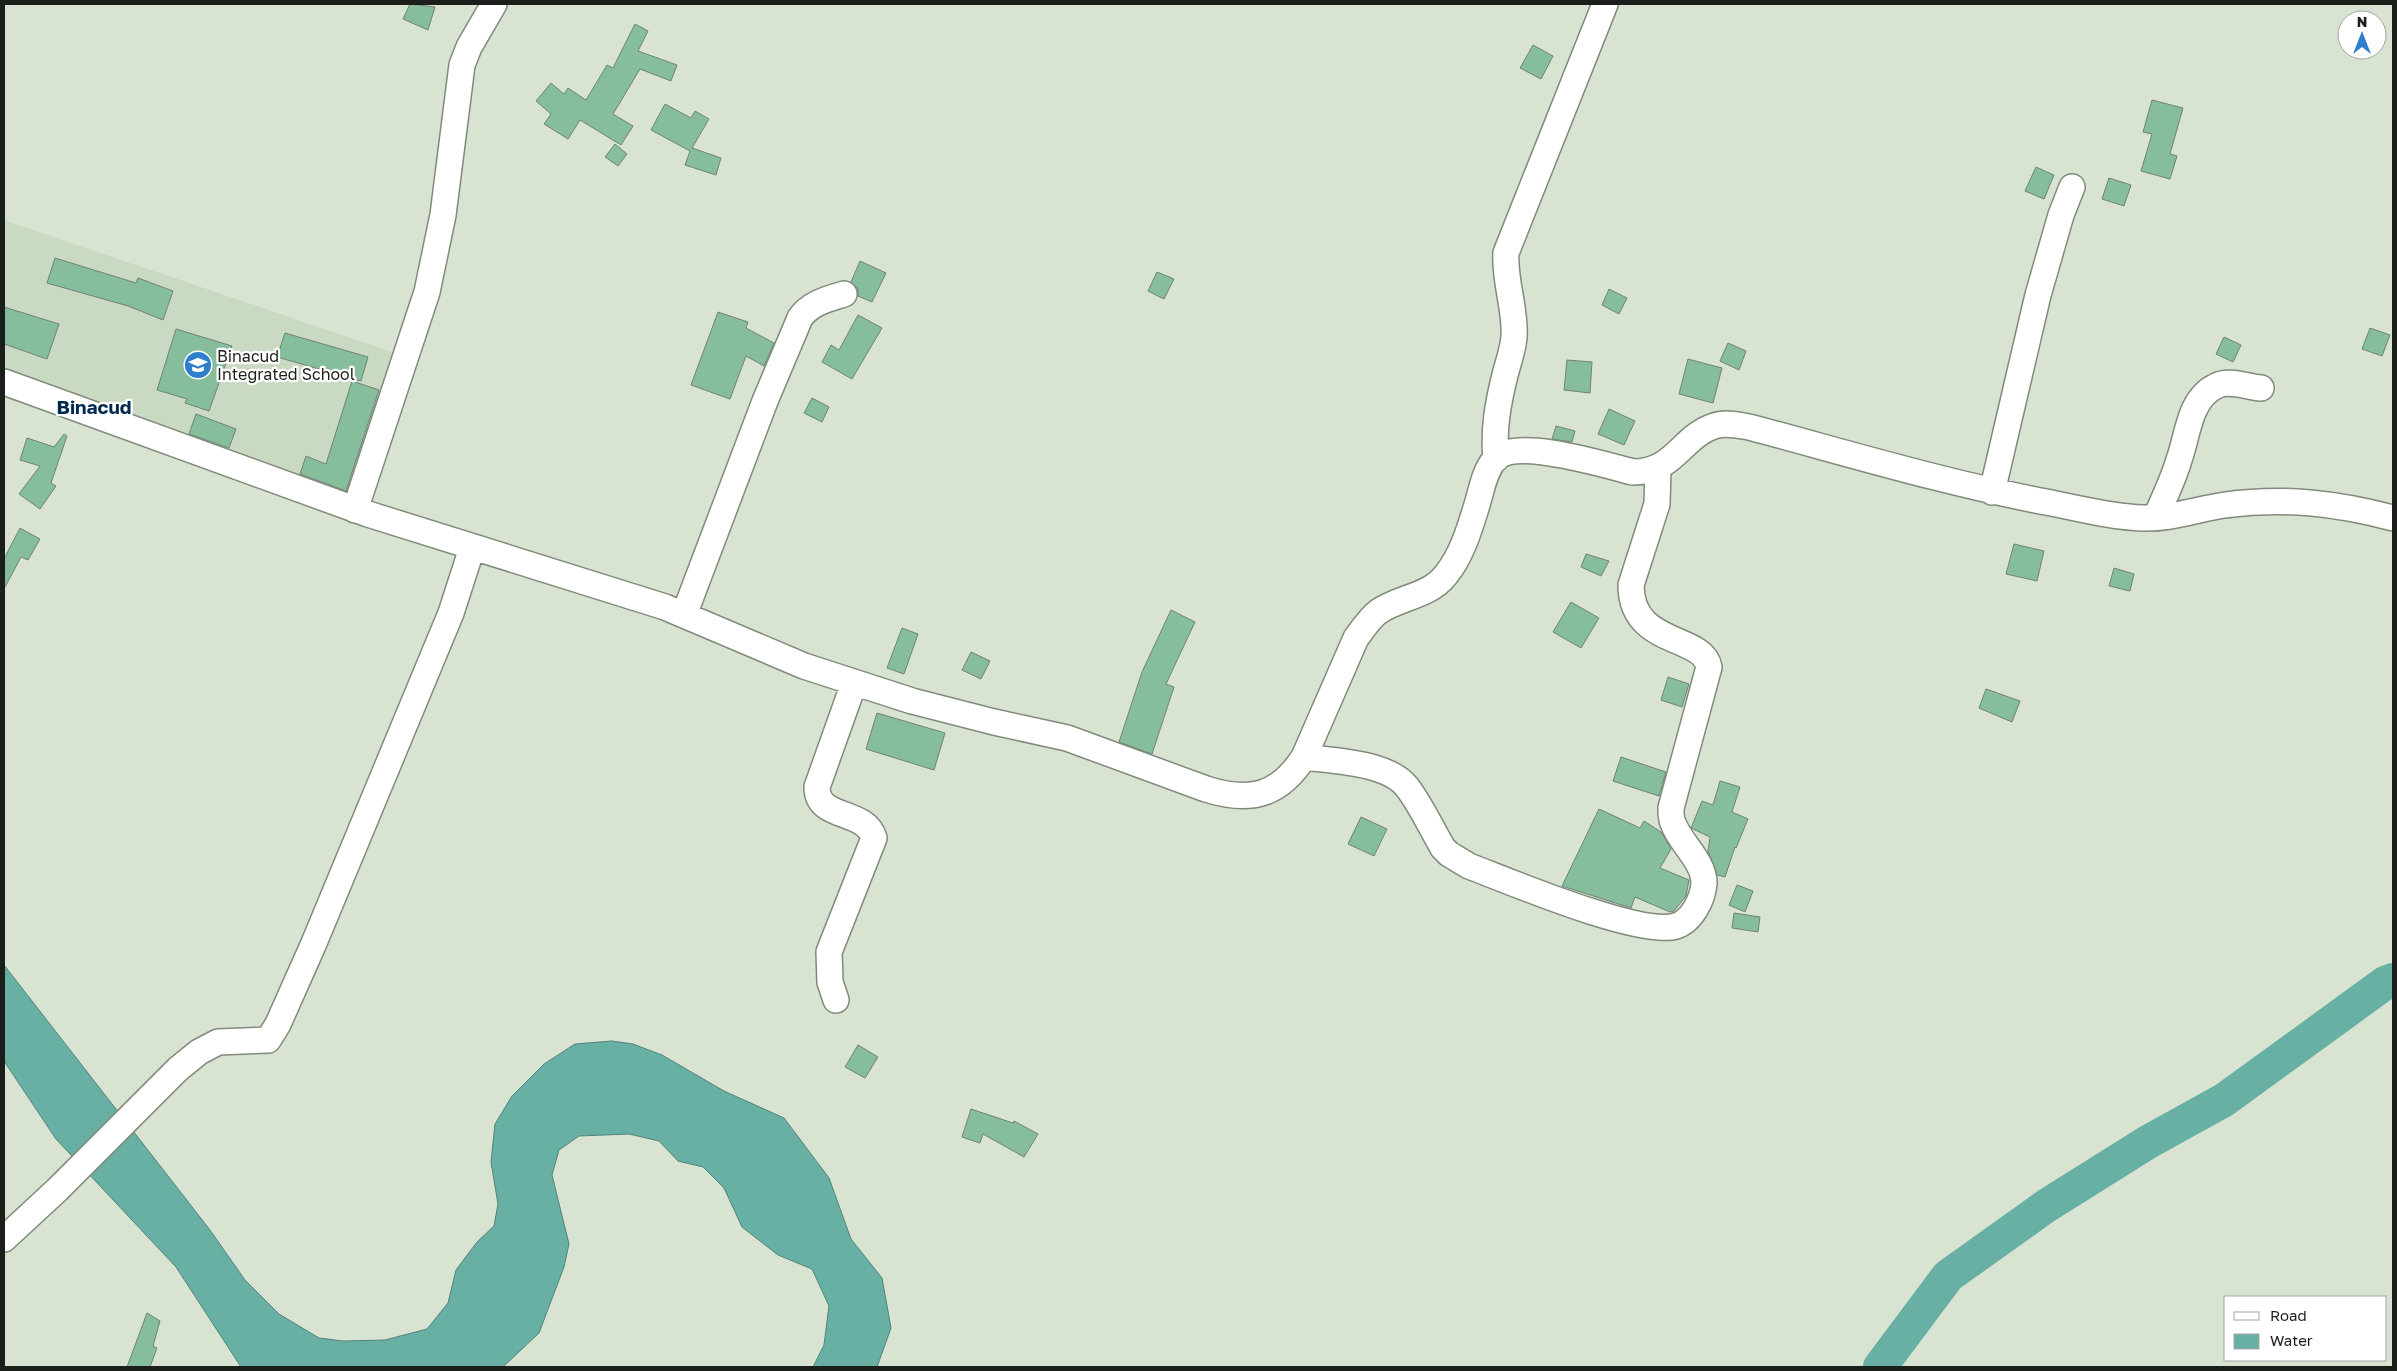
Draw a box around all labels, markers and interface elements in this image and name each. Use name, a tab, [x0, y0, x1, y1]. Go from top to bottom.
north arrow	[2337, 10, 2387, 60]
text: N	[2357, 13, 2367, 30]
place label: Binacud Integrated School	[217, 346, 355, 384]
school or university icon: Binacud Integrated School	[183, 350, 213, 380]
district label: Binacud	[56, 395, 132, 418]
legend	[2224, 1296, 2387, 1361]
text: Road	[2270, 1306, 2307, 1324]
text: Water	[2270, 1331, 2313, 1349]

